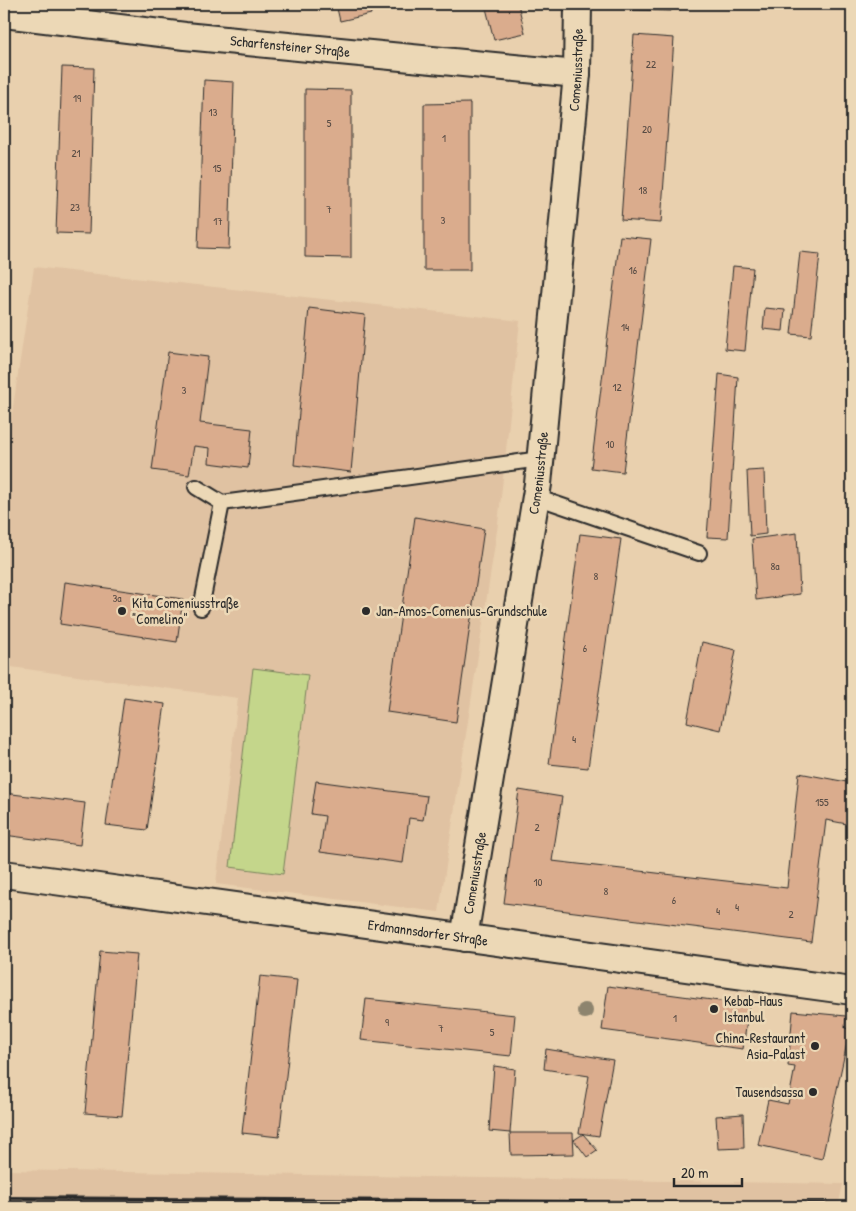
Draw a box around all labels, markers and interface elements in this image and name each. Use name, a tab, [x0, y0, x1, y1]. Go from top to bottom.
street label: Comeniusstraße	[564, 28, 588, 112]
street label: Scharfensteiner Straße	[229, 30, 351, 61]
house number: 22	[646, 57, 656, 71]
house number: 19	[73, 91, 81, 105]
house number: 13	[209, 105, 218, 119]
house number: 5	[327, 116, 332, 130]
house number: 20	[642, 122, 652, 136]
house number: 1	[442, 131, 446, 145]
house number: 21	[71, 146, 81, 160]
house number: 15	[213, 161, 222, 175]
house number: 18	[639, 183, 648, 197]
house number: 23	[70, 200, 80, 214]
house number: 7	[326, 202, 332, 216]
house number: 3	[441, 213, 446, 227]
house number: 17	[213, 214, 223, 228]
house number: 16	[629, 263, 638, 277]
house number: 14	[621, 320, 629, 334]
house number: 12	[612, 380, 622, 394]
house number: 3	[182, 383, 187, 397]
street label: Comeniusstraße	[523, 430, 552, 516]
house number: 10	[606, 437, 615, 451]
house number: 8a	[770, 559, 780, 573]
house number: 8	[594, 569, 599, 583]
house number: 3a	[112, 591, 122, 605]
place label: Kita Comeniusstraße "Comelino"	[132, 593, 239, 628]
place label: Jan-Amos-Comenius-Grundschule	[376, 601, 548, 620]
marker: Kita Comeniusstraße "Comelino"	[116, 605, 128, 617]
marker: Jan-Amos-Comenius-Grundschule	[360, 605, 372, 617]
house number: 6	[583, 641, 588, 655]
house number: 4	[572, 732, 576, 746]
house number: 155	[815, 795, 829, 809]
house number: 2	[534, 820, 540, 834]
street label: Comeniusstraße	[458, 830, 490, 915]
house number: 10	[534, 875, 543, 889]
house number: 8	[604, 884, 609, 898]
house number: 6	[672, 893, 677, 907]
house number: 4	[735, 900, 739, 914]
house number: 4	[716, 904, 720, 918]
house number: 2	[788, 907, 794, 921]
street label: Erdmannsdorfer Straße	[367, 914, 490, 950]
place label: Kebab-Haus Istanbul	[724, 991, 783, 1026]
marker: Kebab-Haus Istanbul	[708, 1003, 720, 1015]
house number: 1	[673, 1011, 677, 1025]
house number: 9	[385, 1015, 389, 1029]
house number: 7	[438, 1021, 444, 1035]
house number: 5	[490, 1025, 495, 1039]
place label: China-Restaurant Asia-Palast	[716, 1028, 805, 1063]
marker: China-Restaurant Asia-Palast	[809, 1040, 821, 1052]
place label: Tausendsassa	[735, 1082, 804, 1101]
marker: Tausendsassa	[807, 1086, 819, 1098]
scale bar	[674, 1156, 741, 1188]
text: 20 m	[681, 1162, 708, 1183]

